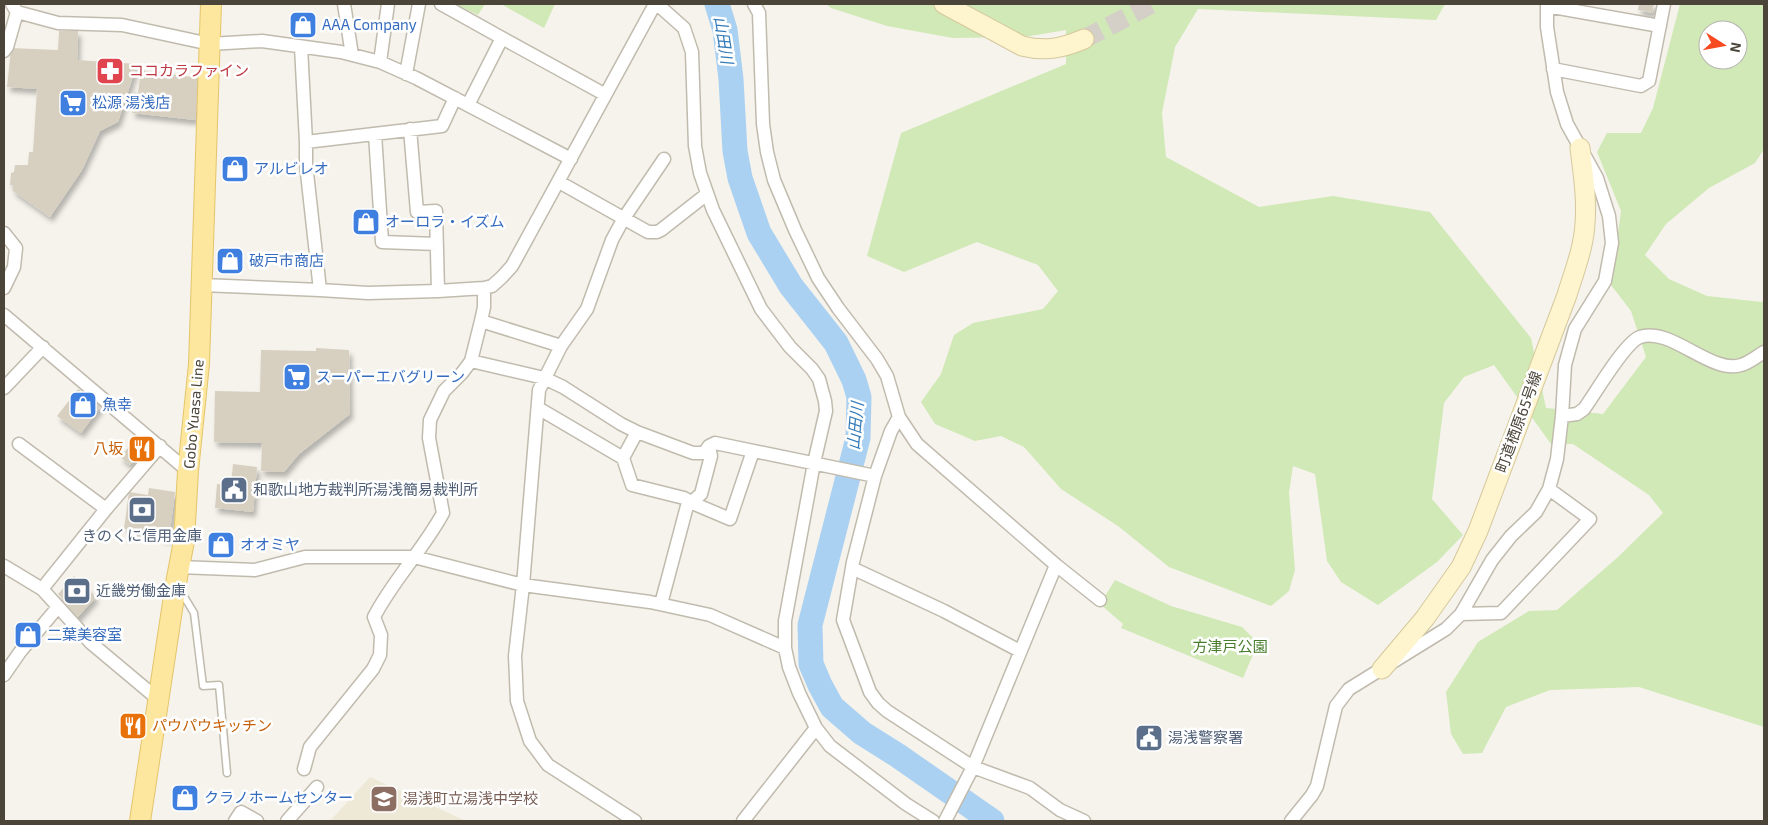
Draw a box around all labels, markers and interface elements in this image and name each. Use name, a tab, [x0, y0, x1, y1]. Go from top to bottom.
shop icon: AAA Company	[288, 10, 318, 40]
place label: AAA Company	[322, 15, 417, 33]
water label: 山田川	[711, 15, 738, 67]
north arrow	[1698, 20, 1748, 70]
text: N	[1727, 41, 1746, 54]
pharmacy icon: ココカラファイン	[95, 56, 125, 86]
place label: ココカラファイン	[129, 61, 249, 79]
supermarket icon: 松源 湯浅店	[58, 88, 88, 118]
place label: 松源 湯浅店	[92, 93, 170, 111]
shop icon: アルビレオ	[220, 154, 250, 184]
place label: アルビレオ	[254, 159, 329, 177]
shop icon: オーロラ・イズム	[351, 207, 381, 237]
place label: オーロラ・イズム	[385, 212, 505, 230]
shop icon: 破戸市商店	[215, 246, 245, 276]
place label: 破戸市商店	[249, 251, 324, 269]
street label: Gobo Yuasa Line	[179, 358, 207, 469]
supermarket icon: スーパーエバグリーン	[282, 362, 312, 392]
place label: スーパーエバグリーン	[316, 367, 465, 385]
street label: 町道栖原65号線	[1491, 368, 1545, 475]
shop icon: 魚幸	[68, 390, 98, 420]
place label: 魚幸	[102, 395, 132, 413]
water label: 山田川	[843, 399, 866, 451]
restaurant icon: 八坂	[127, 434, 157, 464]
place label: 八坂	[93, 439, 123, 457]
public building icon: 和歌山地方裁判所湯浅簡易裁判所	[219, 475, 249, 505]
place label: 和歌山地方裁判所湯浅簡易裁判所	[253, 480, 478, 498]
bank icon: きのくに信用金庫	[127, 495, 157, 525]
place label: きのくに信用金庫	[82, 526, 202, 544]
shop icon: オオミヤ	[206, 530, 236, 560]
place label: オオミヤ	[240, 535, 300, 553]
bank icon: 近畿労働金庫	[62, 576, 92, 606]
place label: 近畿労働金庫	[96, 581, 186, 599]
shop icon: 二葉美容室	[13, 620, 43, 650]
place label: 二葉美容室	[47, 625, 122, 643]
park label: 方津戸公園	[1192, 637, 1268, 655]
restaurant icon: パウパウキッチン	[118, 711, 148, 741]
place label: パウパウキッチン	[152, 716, 272, 734]
public building icon: 湯浅警察署	[1134, 723, 1164, 753]
place label: 湯浅警察署	[1168, 728, 1243, 746]
shop icon: クラノホームセンター	[170, 783, 200, 813]
school or university icon: 湯浅町立湯浅中学校	[369, 784, 399, 814]
place label: クラノホームセンター	[204, 788, 353, 806]
place label: 湯浅町立湯浅中学校	[403, 789, 538, 807]

